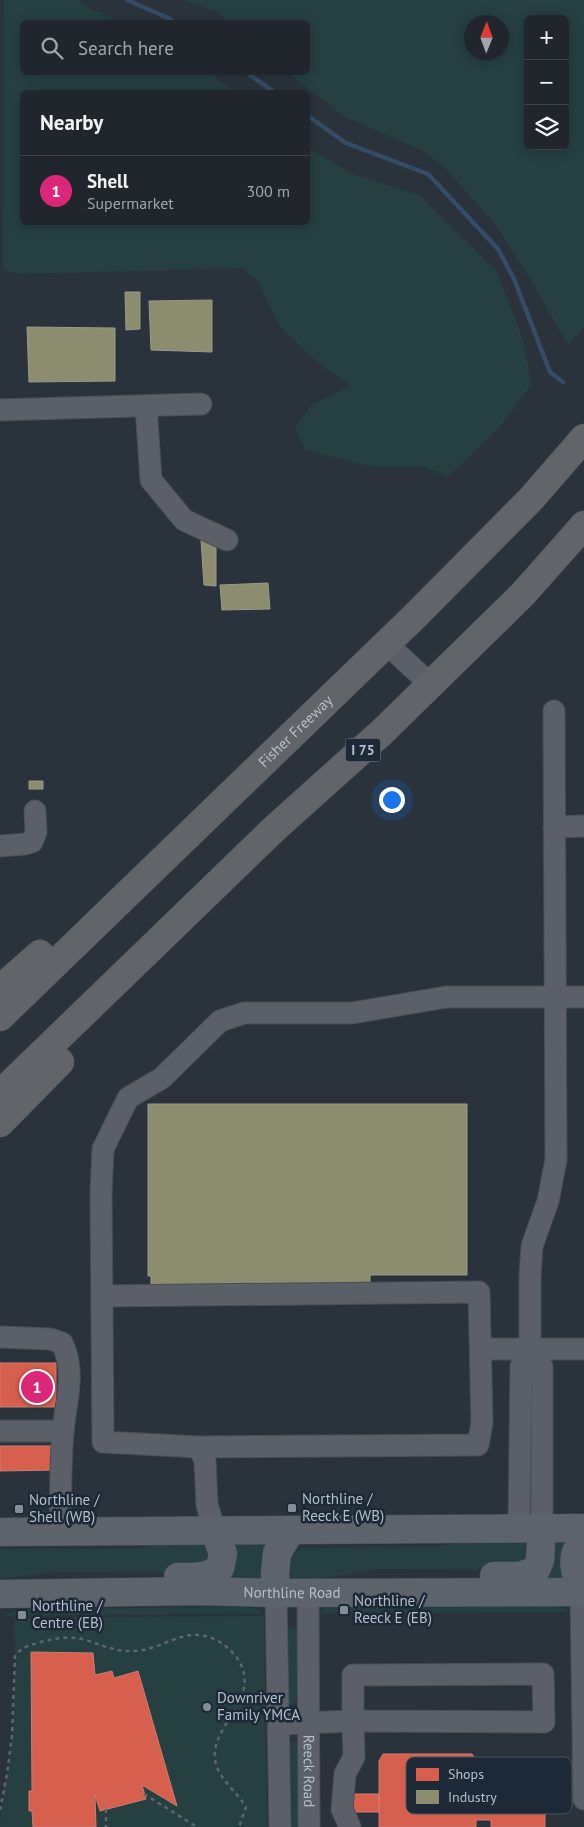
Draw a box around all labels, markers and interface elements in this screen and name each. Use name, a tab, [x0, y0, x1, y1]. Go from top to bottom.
north arrow	[464, 15, 509, 60]
map controls	[524, 15, 569, 150]
button: +	[524, 15, 569, 60]
search box	[20, 20, 310, 75]
icon: search	[38, 34, 66, 62]
text: Search here	[78, 36, 174, 60]
button: −	[524, 60, 569, 105]
button: layers	[524, 105, 569, 150]
text: Nearby	[40, 109, 103, 136]
text: Shell	[87, 169, 128, 193]
text: 1	[51, 181, 61, 201]
text: 300 m	[247, 181, 290, 201]
text: Supermarket	[87, 193, 174, 213]
street label: Fisher Freeway	[254, 691, 336, 771]
road number: I 75	[346, 738, 380, 762]
your location	[379, 787, 405, 813]
pin: 1	[21, 1368, 53, 1406]
place label: Northline / Reeck E (WB)	[302, 1489, 384, 1525]
place label: Northline / Shell (WB)	[29, 1490, 100, 1526]
marker: Northline / Reeck E (WB)	[286, 1502, 298, 1514]
marker: Northline / Shell (WB)	[13, 1503, 25, 1515]
street label: Northline Road	[243, 1582, 341, 1602]
place label: Northline / Reeck E (EB)	[354, 1591, 432, 1627]
place label: Northline / Centre (EB)	[32, 1596, 103, 1632]
marker: Northline / Reeck E (EB)	[338, 1604, 350, 1616]
marker: Northline / Centre (EB)	[16, 1609, 28, 1621]
place label: Downriver Family YMCA	[217, 1688, 300, 1724]
marker: Downriver Family YMCA	[201, 1701, 213, 1713]
street label: Reeck Road	[300, 1735, 319, 1807]
legend	[406, 1757, 572, 1814]
text: Shops	[448, 1765, 484, 1783]
text: Industry	[448, 1788, 497, 1806]

